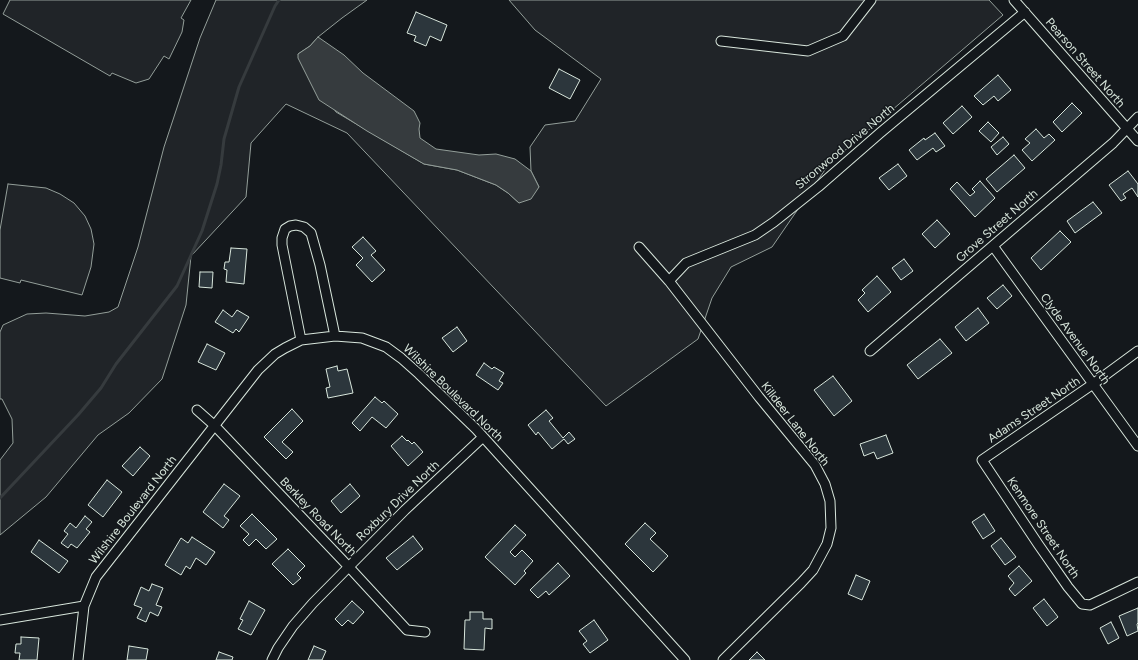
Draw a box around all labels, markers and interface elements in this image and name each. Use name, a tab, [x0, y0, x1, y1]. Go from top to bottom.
street label: Pearson Street North	[1042, 15, 1128, 111]
street label: Stronwood Drive North	[793, 101, 897, 193]
street label: Grove Street North	[953, 187, 1041, 265]
street label: Clyde Avenue North	[1037, 291, 1113, 387]
street label: Wilshire Boulevard North	[400, 341, 506, 445]
street label: Adams Street North	[985, 374, 1083, 446]
street label: Killdeer Lane North	[758, 379, 832, 469]
street label: Wilshire Boulevard North	[86, 453, 180, 567]
street label: Roxbury Drive North	[354, 458, 442, 544]
street label: Berkley Road North	[277, 475, 359, 559]
street label: Kenmore Street North	[1004, 475, 1082, 581]

